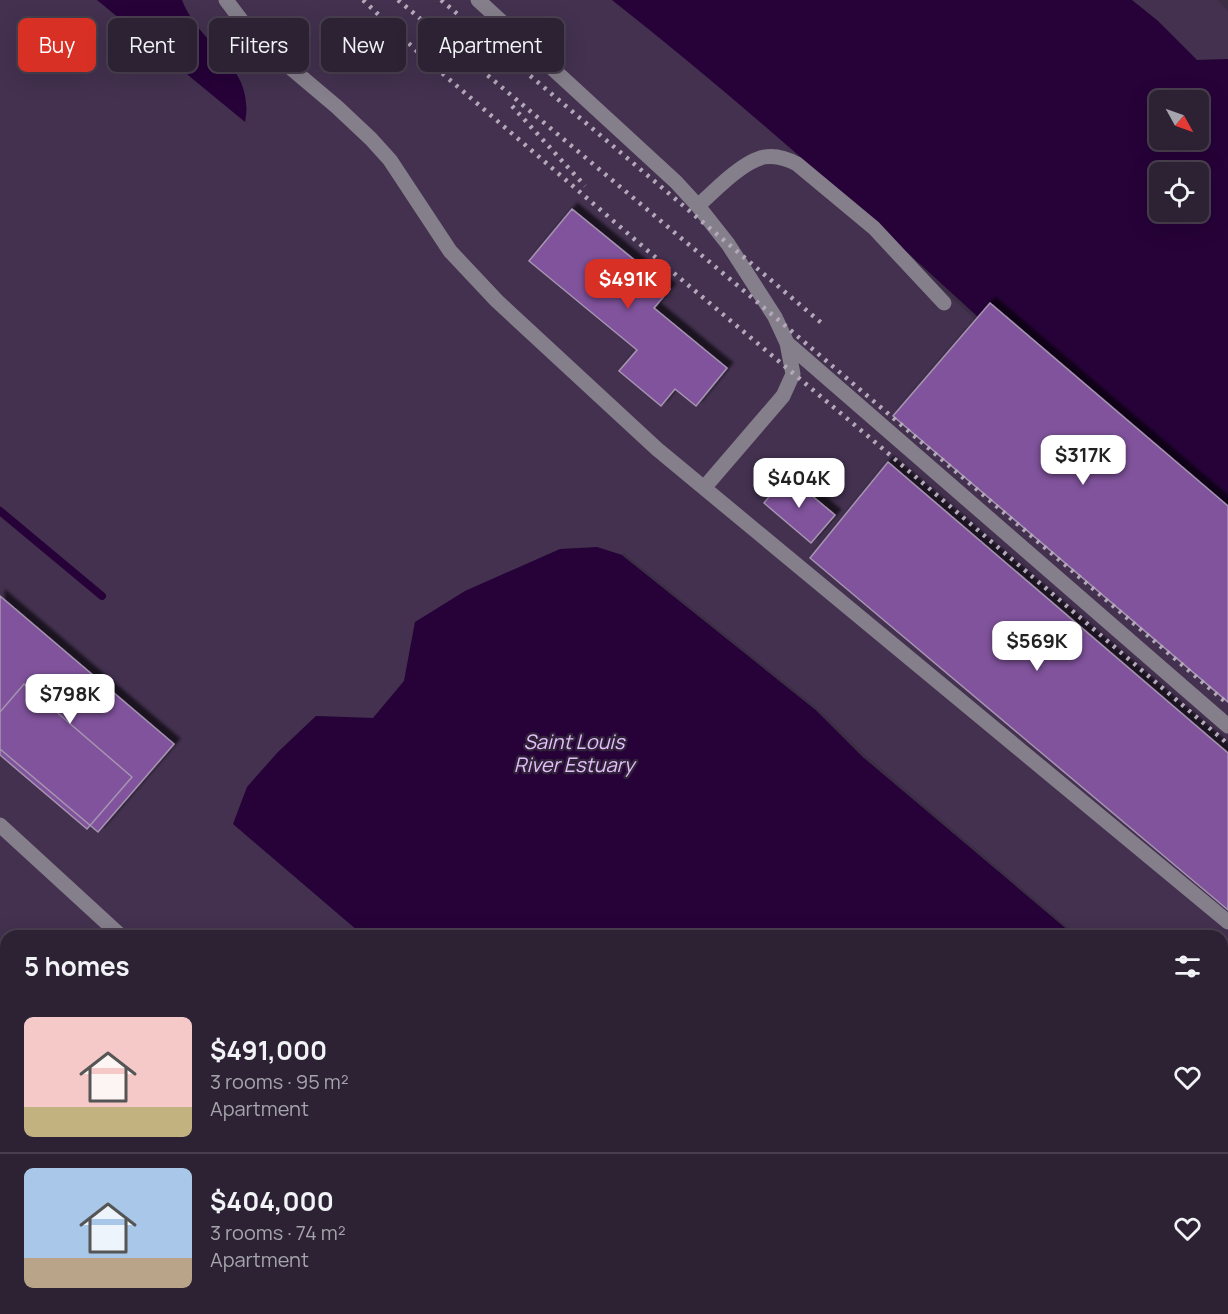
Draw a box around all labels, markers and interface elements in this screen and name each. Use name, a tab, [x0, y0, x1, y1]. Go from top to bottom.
chip: Buy	[18, 18, 96, 72]
chip: Rent	[108, 18, 197, 72]
chip: Filters	[209, 18, 309, 72]
chip: New	[321, 18, 406, 72]
chip: Apartment	[418, 18, 564, 72]
north arrow	[1149, 90, 1209, 150]
map controls	[1149, 90, 1209, 222]
button: locate	[1149, 162, 1209, 222]
pin: $491K	[586, 259, 670, 310]
text: $491K	[599, 265, 657, 292]
pin: $317K	[1041, 435, 1125, 486]
text: $317K	[1055, 441, 1111, 468]
pin: $404K	[757, 458, 841, 509]
text: $404K	[768, 464, 831, 491]
pin: $569K	[995, 621, 1079, 672]
text: $569K	[1006, 627, 1068, 654]
pin: $798K	[28, 674, 112, 725]
text: $798K	[40, 680, 100, 707]
water label: Saint Louis River Estuary	[514, 728, 637, 778]
text: 5 homes	[24, 948, 130, 984]
icon: filters	[1171, 950, 1204, 983]
text: $491,000	[210, 1032, 327, 1068]
icon: home	[72, 1041, 144, 1113]
icon: heart	[1171, 1061, 1204, 1094]
text: 3 rooms · 95 m²	[210, 1068, 349, 1095]
text: Apartment	[210, 1095, 309, 1122]
text: $404,000	[210, 1183, 334, 1219]
icon: home	[72, 1192, 144, 1264]
icon: heart	[1171, 1212, 1204, 1245]
text: 3 rooms · 74 m²	[210, 1219, 346, 1246]
text: Apartment	[210, 1246, 309, 1273]

